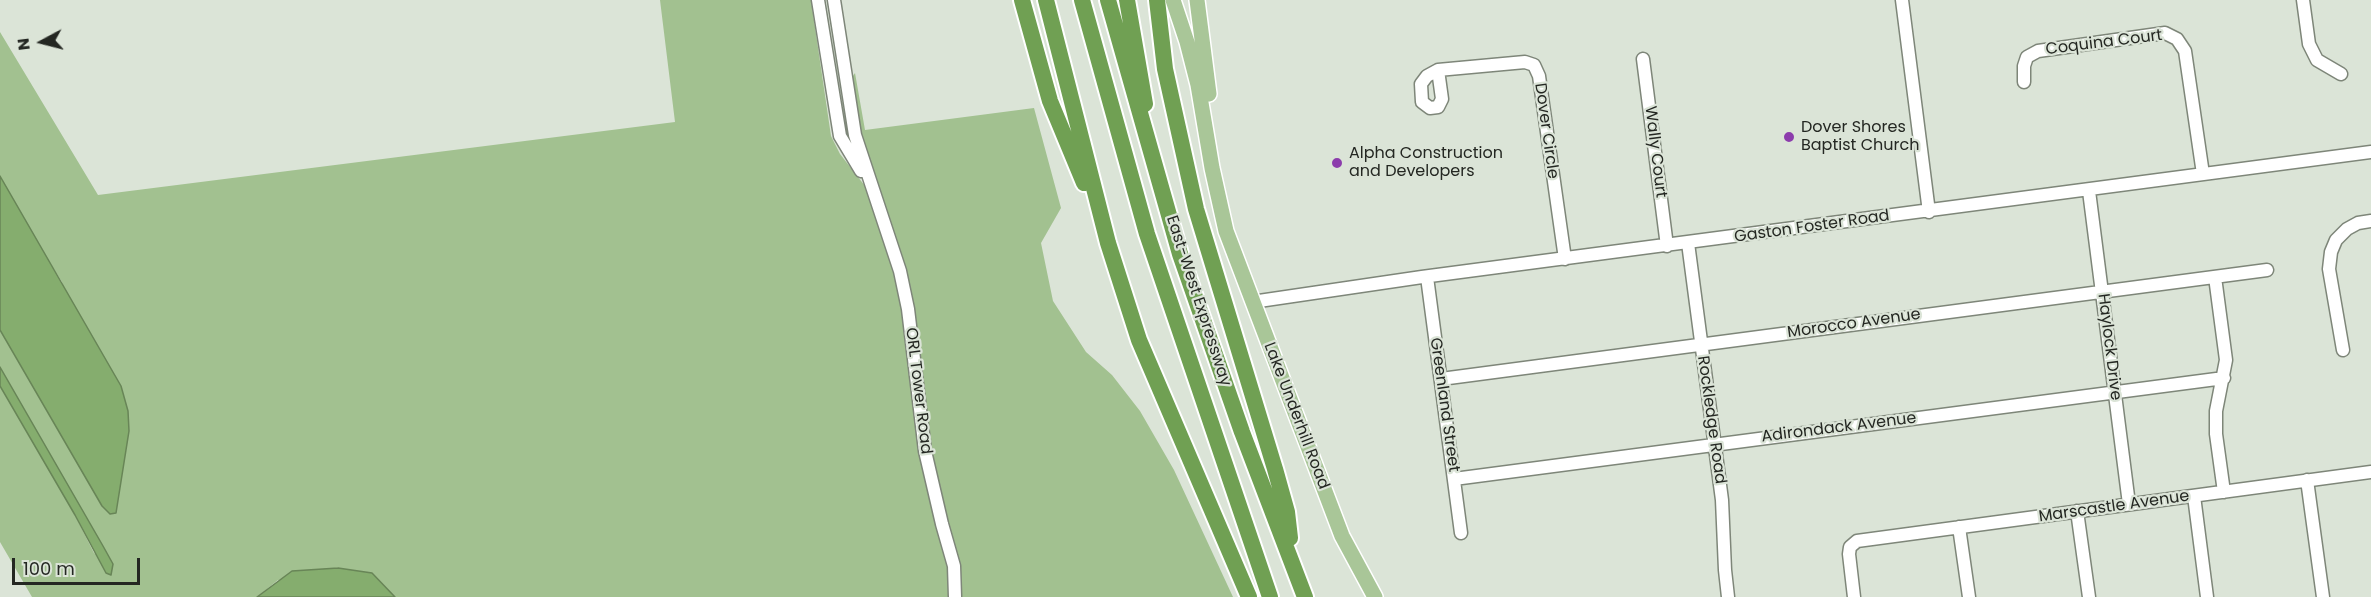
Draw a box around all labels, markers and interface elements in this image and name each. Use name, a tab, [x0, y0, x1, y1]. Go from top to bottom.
north arrow	[12, 12, 72, 72]
street label: Coquina Court	[2045, 26, 2163, 60]
text: N	[11, 37, 36, 52]
street label: Dover Circle	[1530, 82, 1562, 180]
street label: Wally Court	[1640, 105, 1670, 199]
place label: Dover Shores Baptist Church	[1801, 118, 1919, 156]
marker: Dover Shores Baptist Church	[1782, 130, 1796, 144]
place label: Alpha Construction and Developers	[1349, 144, 1503, 182]
marker: Alpha Construction and Developers	[1330, 156, 1344, 170]
street label: Gaston Foster Road	[1733, 207, 1891, 247]
street label: East-West Expressway	[1161, 213, 1235, 389]
street label: Haylock Drive	[2093, 293, 2125, 401]
street label: Morocco Avenue	[1786, 305, 1922, 343]
street label: ORL Tower Road	[901, 327, 935, 455]
street label: Greenland Street	[1425, 337, 1463, 473]
street label: Lake Underhill Road	[1259, 340, 1333, 492]
street label: Rockledge Road	[1693, 355, 1729, 485]
street label: Adirondack Avenue	[1760, 409, 1918, 447]
street label: Marscastle Avenue	[2037, 487, 2191, 527]
scale bar	[15, 546, 142, 584]
text: 100 m	[23, 556, 75, 581]

